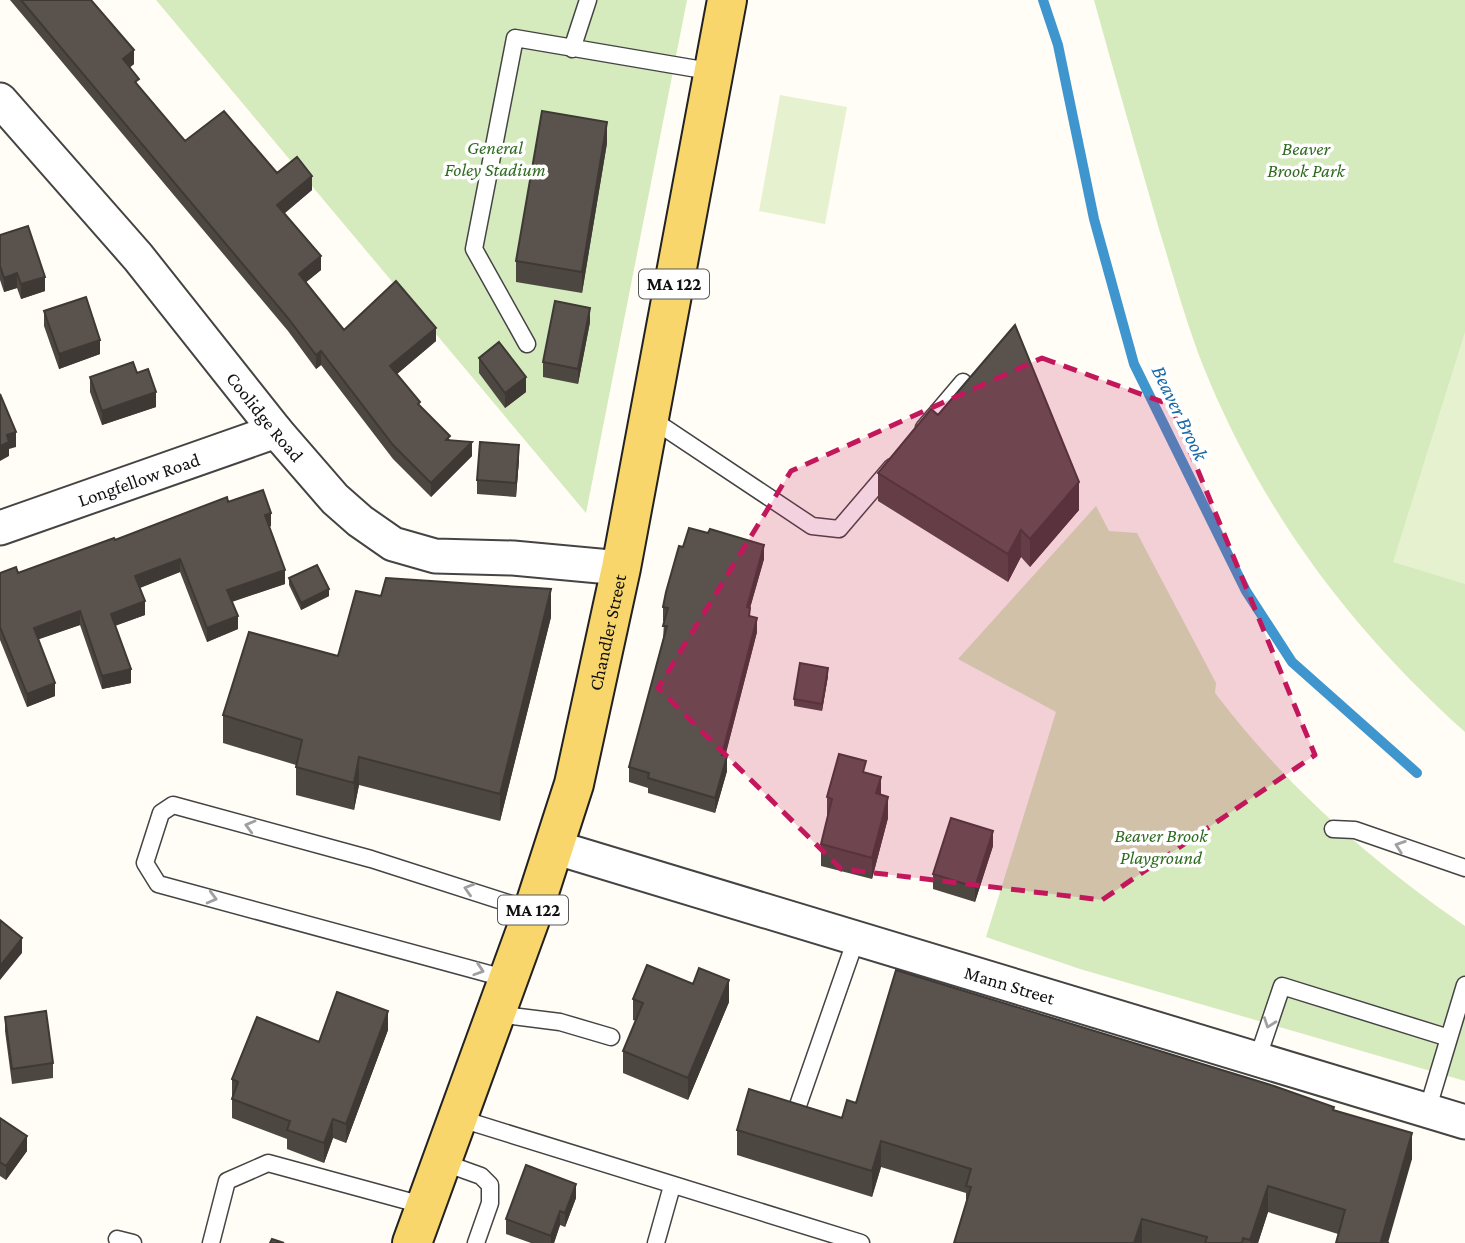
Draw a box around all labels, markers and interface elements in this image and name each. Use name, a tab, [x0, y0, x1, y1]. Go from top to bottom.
park label: General Foley Stadium	[444, 137, 546, 180]
park label: Beaver Brook Park	[1267, 138, 1346, 181]
road number: MA 122	[639, 270, 709, 298]
water label: Beaver Brook	[1147, 362, 1214, 465]
street label: Coolidge Road	[222, 367, 308, 466]
street label: Longfellow Road	[75, 448, 202, 510]
street label: Chandler Street	[584, 571, 630, 693]
one-way arrow	[244, 820, 256, 834]
park label: Beaver Brook Playground	[1114, 825, 1208, 868]
one-way arrow	[1395, 840, 1407, 854]
one-way arrow	[463, 882, 475, 897]
one-way arrow	[206, 890, 218, 904]
road number: MA 122	[498, 896, 568, 925]
one-way arrow	[473, 961, 485, 976]
street label: Mann Street	[962, 961, 1058, 1008]
one-way arrow	[1263, 1016, 1277, 1028]

